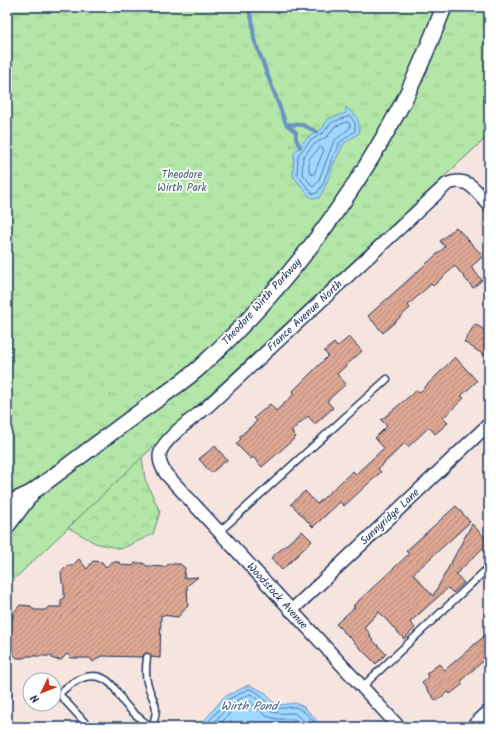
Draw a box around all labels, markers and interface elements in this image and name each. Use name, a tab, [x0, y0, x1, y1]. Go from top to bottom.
park label: Theodore Wirth Park	[157, 166, 208, 197]
street label: Theodore Wirth Parkway	[218, 254, 307, 350]
street label: France Avenue North	[263, 276, 347, 356]
street label: Sunnyridge Lane	[356, 484, 424, 550]
street label: Woodstock Avenue	[242, 558, 312, 634]
north arrow	[22, 672, 62, 712]
text: N	[26, 689, 44, 707]
water label: Wirth Pond	[221, 697, 280, 716]

